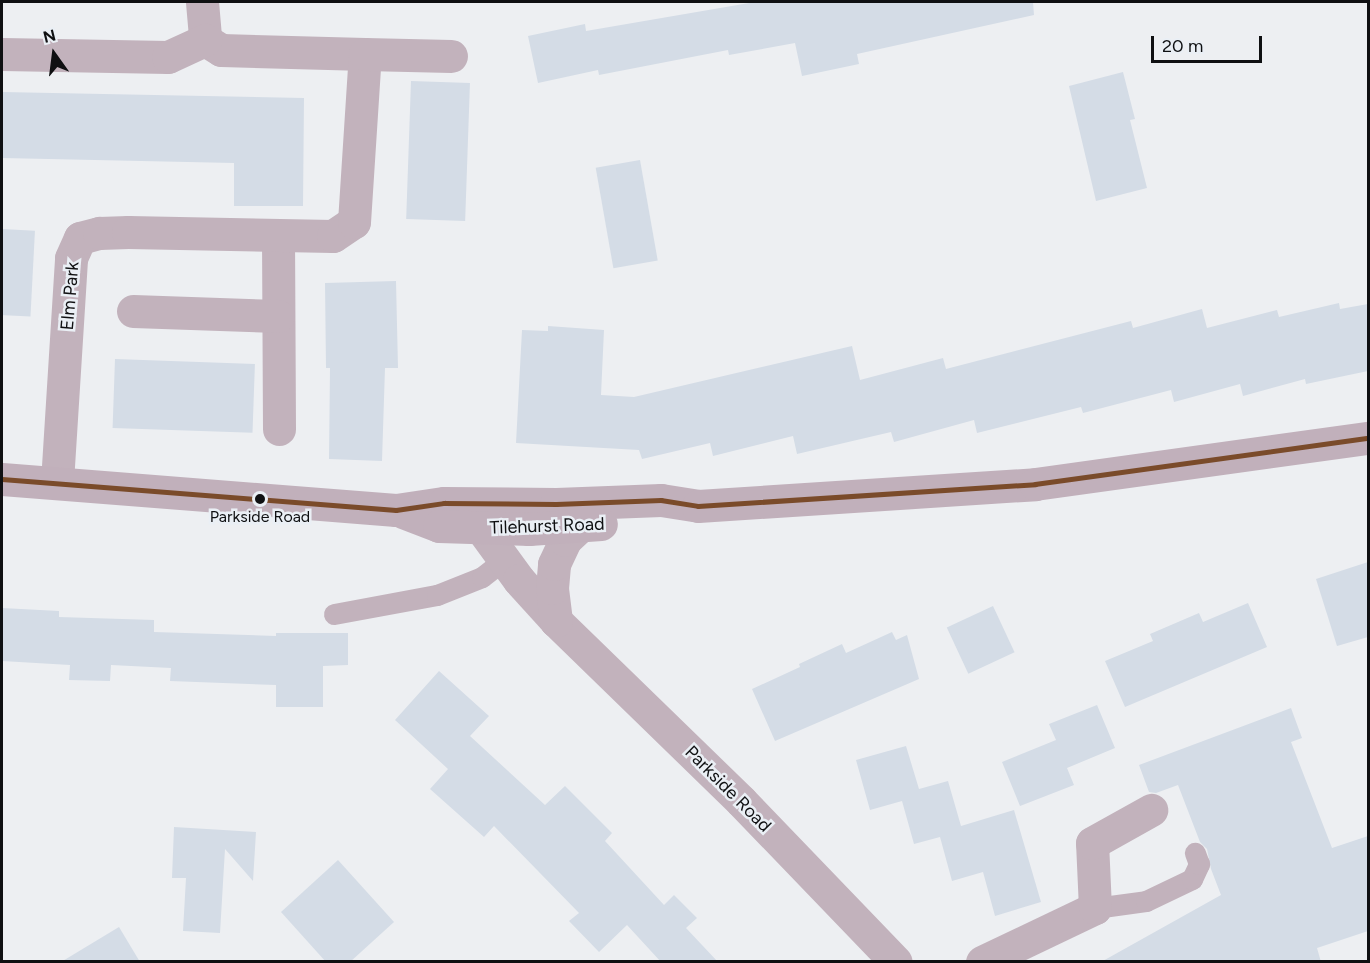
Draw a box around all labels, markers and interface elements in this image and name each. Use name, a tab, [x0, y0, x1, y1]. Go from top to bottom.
north arrow	[24, 24, 84, 84]
scale bar	[1154, 24, 1265, 62]
text: N	[41, 25, 58, 47]
text: 20 m	[1162, 35, 1203, 57]
street label: Elm Park	[56, 261, 84, 331]
marker: Parkside Road	[254, 493, 266, 505]
place label: Parkside Road	[210, 507, 310, 527]
street label: Tilehurst Road	[489, 513, 605, 539]
street label: Parkside Road	[680, 741, 776, 837]

